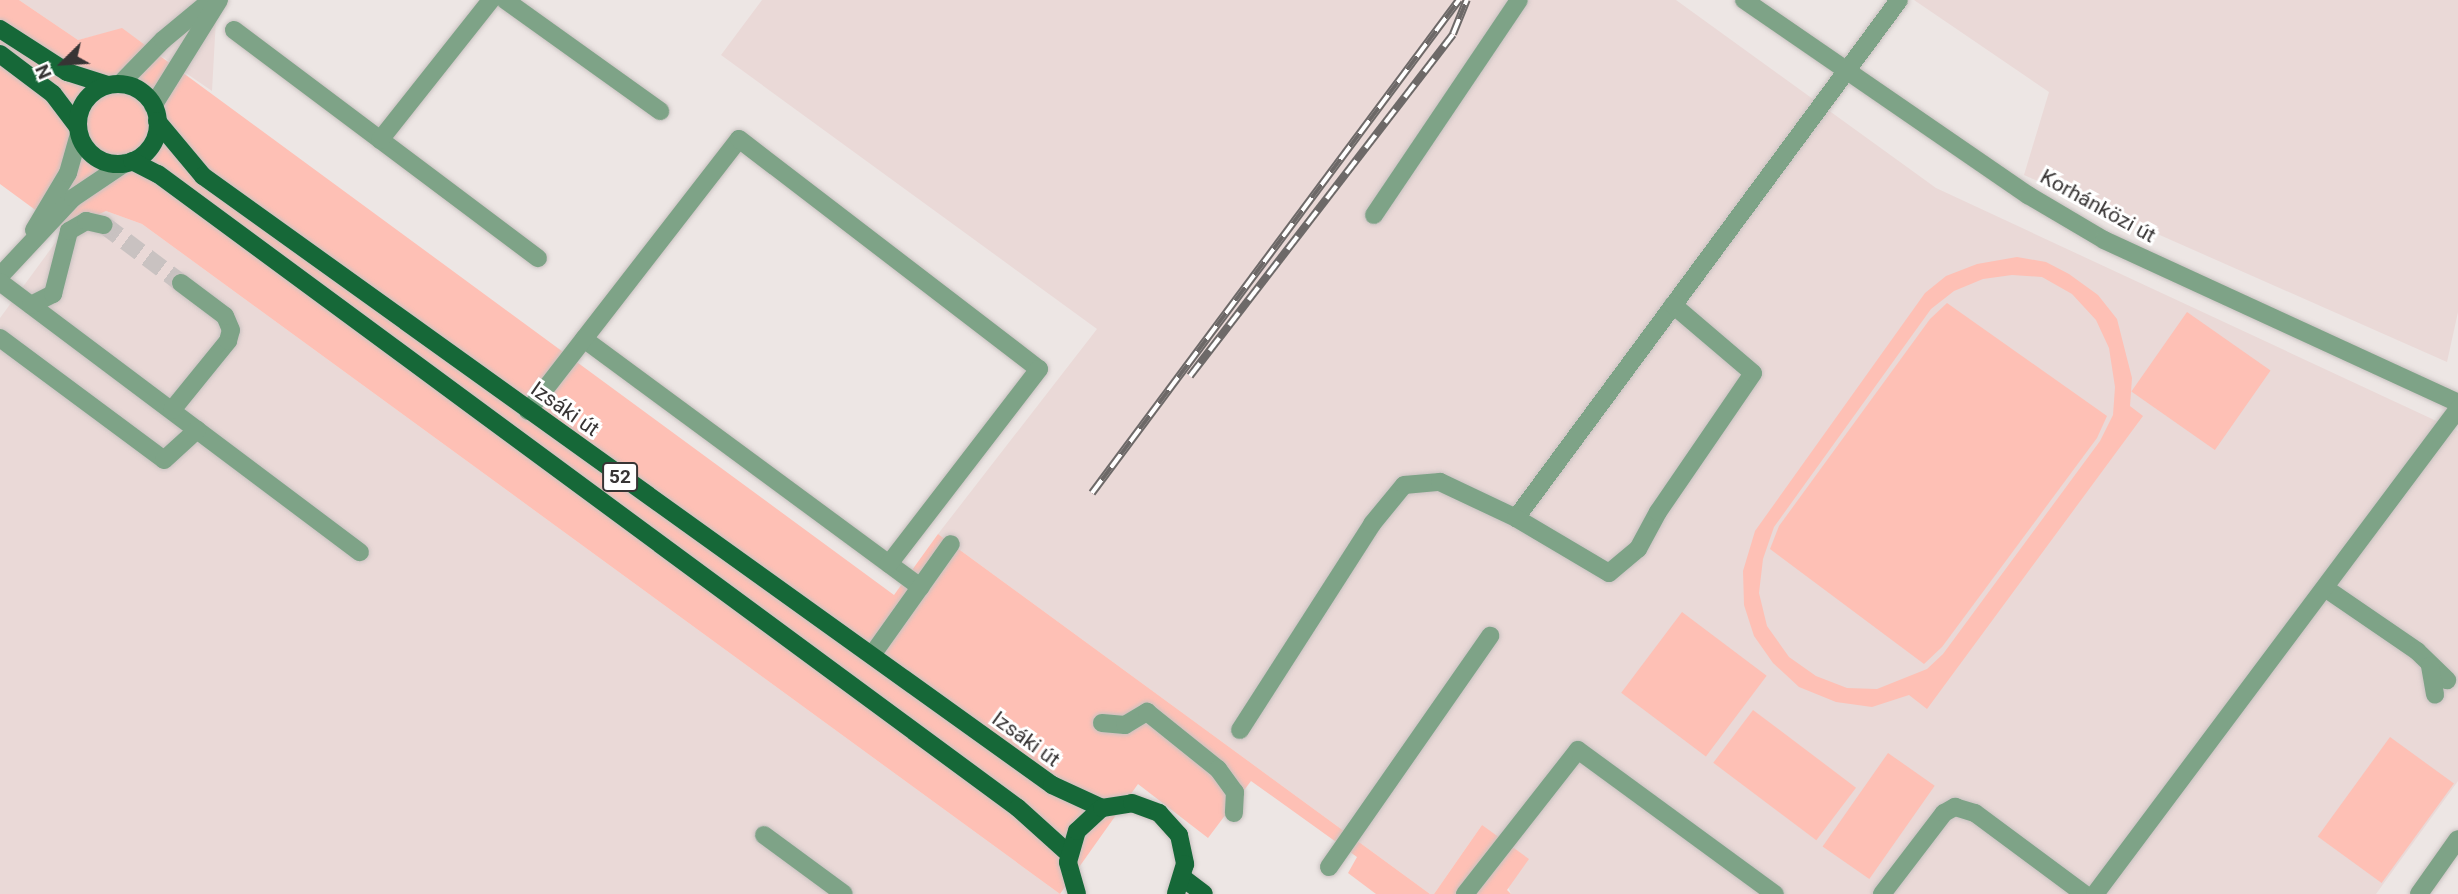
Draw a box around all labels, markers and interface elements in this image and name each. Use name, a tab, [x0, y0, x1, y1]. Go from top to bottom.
north arrow	[28, 28, 98, 98]
text: N	[30, 61, 57, 83]
street label: Korhánközi út	[2036, 164, 2160, 248]
street label: Izsáki út	[526, 376, 604, 442]
road number: 52	[601, 462, 639, 492]
street label: Izsáki út	[987, 706, 1065, 772]

